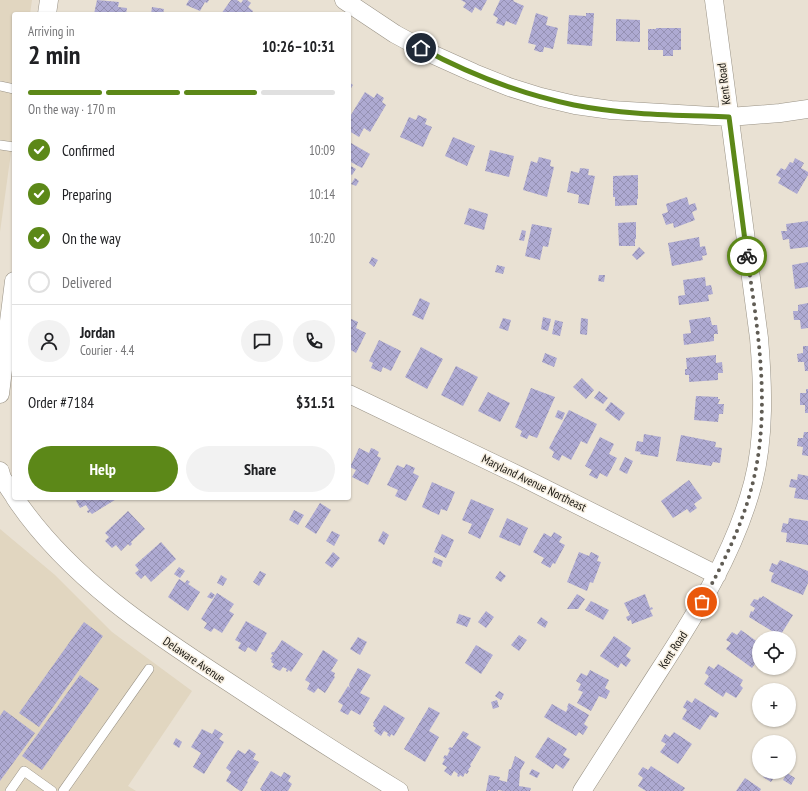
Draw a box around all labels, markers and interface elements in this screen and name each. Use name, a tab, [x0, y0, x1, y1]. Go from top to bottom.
text: Arriving in	[28, 23, 75, 40]
pin	[404, 31, 438, 65]
text: 10:26–10:31	[262, 37, 335, 56]
icon: home	[410, 37, 432, 59]
text: 2 min	[28, 38, 81, 71]
street label: Kent Road	[714, 62, 734, 106]
text: On the way · 170 m	[28, 101, 115, 118]
icon: check	[28, 139, 50, 161]
text: Confirmed	[62, 141, 115, 160]
text: 10:09	[309, 142, 335, 159]
icon: check	[28, 183, 50, 205]
text: Preparing	[62, 185, 112, 204]
text: 10:14	[309, 186, 335, 203]
icon: check	[28, 227, 50, 249]
text: On the way	[62, 229, 121, 248]
text: 10:20	[309, 230, 335, 247]
courier	[727, 236, 767, 276]
icon: bike	[736, 245, 758, 267]
text: Delivered	[62, 273, 112, 292]
button: person	[28, 320, 70, 362]
button: chat	[241, 320, 283, 362]
button: phone	[293, 320, 335, 362]
text: Jordan	[80, 323, 115, 342]
text: Courier · 4.4	[80, 342, 134, 359]
text: Order #7184	[28, 393, 94, 412]
text: $31.51	[296, 393, 335, 412]
button: Help	[28, 446, 178, 492]
button: Share	[186, 446, 335, 492]
street label: Maryland Avenue Northeast	[480, 451, 590, 515]
pin	[685, 585, 719, 619]
icon: bag	[691, 591, 713, 613]
street label: Kent Road	[655, 628, 690, 671]
map controls	[752, 631, 796, 779]
button: locate	[752, 631, 796, 675]
street label: Delaware Avenue	[160, 633, 228, 686]
button: +	[752, 683, 796, 727]
button: −	[752, 735, 796, 779]

